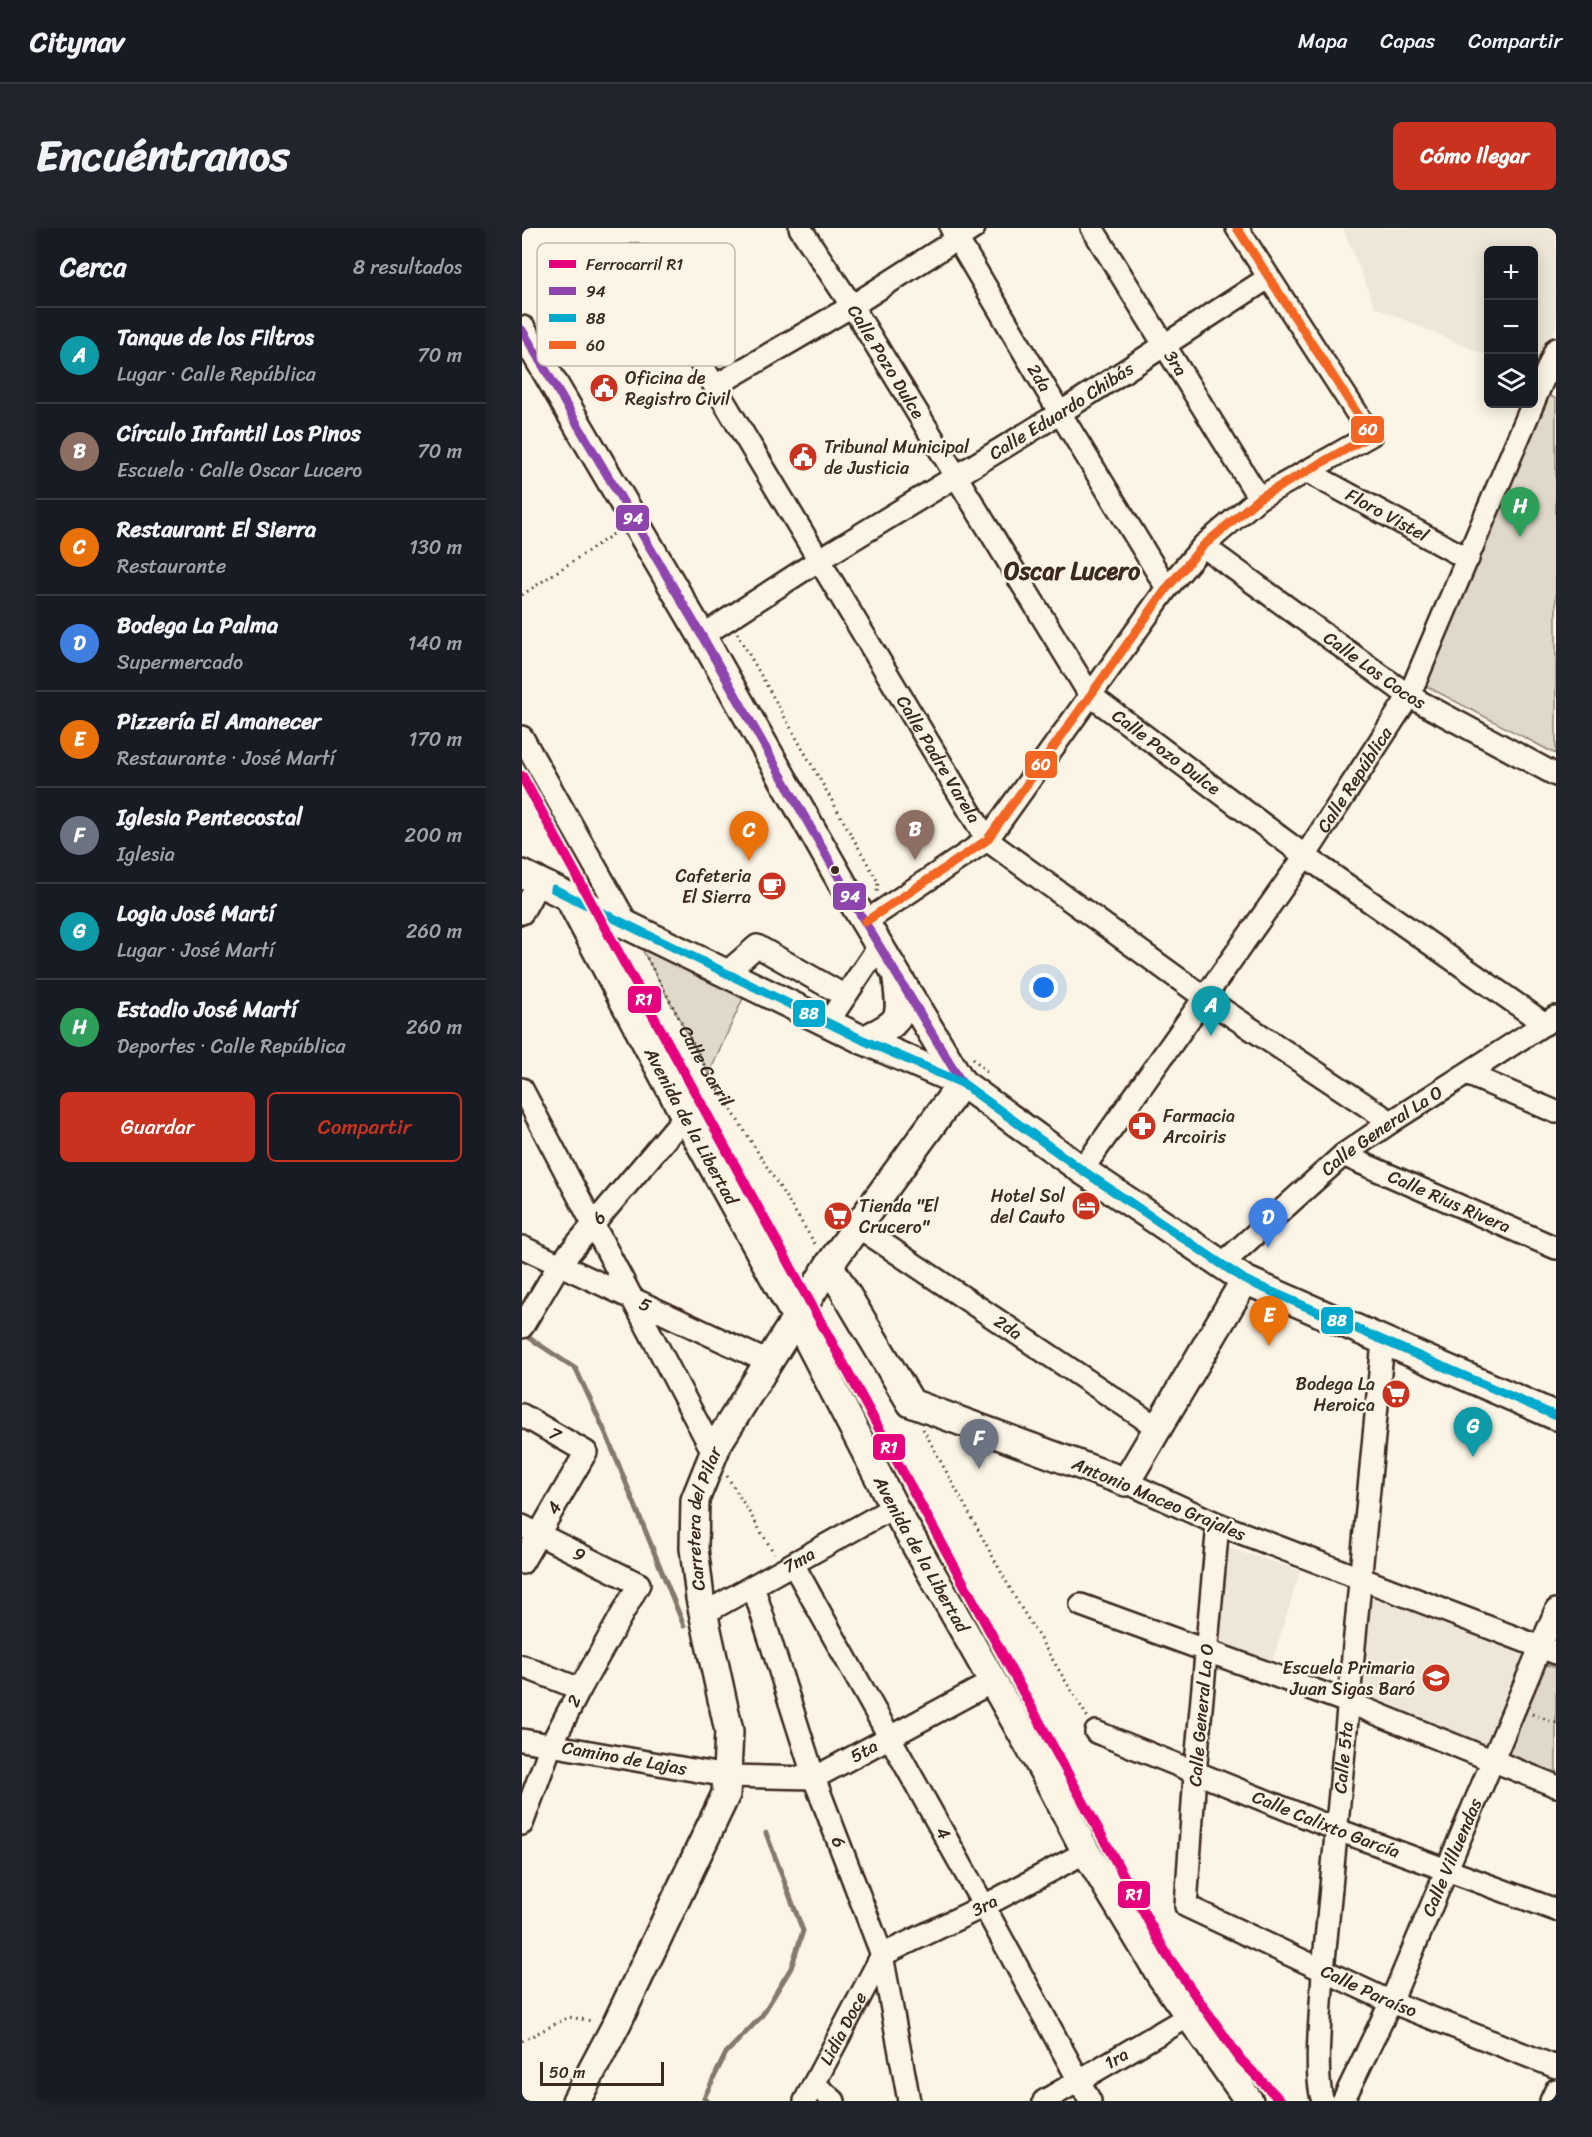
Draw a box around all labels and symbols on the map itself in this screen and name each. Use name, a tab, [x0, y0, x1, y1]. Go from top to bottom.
legend	[537, 243, 735, 366]
text: Ferrocarril R1	[586, 250, 683, 279]
text: 94	[586, 277, 606, 306]
street label: Calle Pozo Dulce	[839, 298, 934, 426]
text: 88	[586, 304, 606, 333]
text: 60	[586, 331, 605, 360]
street label: 3ra	[1155, 344, 1196, 383]
street label: Calle Eduardo Chibás	[983, 353, 1141, 469]
street label: 2da	[1018, 357, 1060, 399]
place label: Oficina de Registro Civil	[625, 362, 731, 415]
public building icon: Oficina de Registro Civil	[588, 372, 620, 404]
line badge: 60	[1350, 415, 1385, 444]
text: 60	[1357, 415, 1378, 444]
place label: Tribunal Municipal de Justicia	[824, 431, 970, 484]
public building icon: Tribunal Municipal de Justicia	[787, 441, 819, 473]
street label: Floro Vistel	[1340, 479, 1435, 551]
pin: H	[1500, 488, 1540, 537]
line badge: 94	[615, 504, 650, 532]
text: 94	[623, 504, 643, 533]
district label: Oscar Lucero	[1004, 550, 1141, 592]
street label: Calle Los Cocos	[1316, 622, 1432, 719]
street label: Calle Padre Varela	[888, 689, 990, 830]
street label: Calle Pozo Dulce	[1105, 700, 1228, 804]
street label: Calle República	[1308, 719, 1402, 839]
line badge: 60	[1024, 750, 1058, 779]
text: 60	[1030, 750, 1051, 779]
pin: B	[896, 810, 934, 860]
pin: C	[730, 812, 768, 861]
place label: Cafeteria El Sierra	[676, 860, 752, 913]
unlabelled marker	[829, 864, 841, 876]
cafe icon: Cafeteria El Sierra	[756, 870, 788, 902]
line badge: 94	[832, 882, 867, 911]
text: 94	[840, 882, 860, 911]
your location	[1029, 973, 1058, 1002]
line badge: R1	[627, 985, 662, 1014]
text: R1	[635, 985, 652, 1014]
pin: A	[1192, 986, 1230, 1036]
line badge: 88	[792, 999, 826, 1028]
text: 88	[798, 999, 819, 1028]
street label: Calle Carril	[670, 1019, 742, 1114]
street label: Avenida de la Libertad	[635, 1040, 748, 1212]
street label: Calle General La O	[1313, 1077, 1449, 1184]
place label: Farmacia Arcoiris	[1162, 1100, 1235, 1153]
pharmacy icon: Farmacia Arcoiris	[1126, 1110, 1158, 1142]
street label: Calle Rius Rivera	[1383, 1160, 1516, 1242]
place label: Hotel Sol del Cauto	[990, 1180, 1066, 1233]
place label: Tienda "El Crucero"	[859, 1190, 940, 1243]
hotel icon: Hotel Sol del Cauto	[1070, 1190, 1102, 1222]
pin: D	[1248, 1198, 1288, 1248]
supermarket icon: Tienda "El Crucero"	[822, 1200, 854, 1232]
street label: 6	[583, 1204, 614, 1232]
street label: 5	[633, 1288, 657, 1321]
pin: E	[1250, 1296, 1288, 1346]
street label: 2da	[987, 1306, 1029, 1349]
line badge: 88	[1320, 1306, 1354, 1335]
text: 88	[1326, 1306, 1347, 1335]
place label: Bodega La Heroica	[1296, 1368, 1375, 1421]
supermarket icon: Bodega La Heroica	[1380, 1378, 1412, 1410]
pin: G	[1454, 1408, 1492, 1457]
street label: 7	[542, 1418, 569, 1451]
pin: F	[960, 1420, 998, 1469]
line badge: R1	[872, 1433, 906, 1461]
text: R1	[880, 1433, 897, 1462]
street label: Carretera del Pilar	[678, 1440, 732, 1593]
street label: Antonio Maceo Grajales	[1066, 1447, 1252, 1550]
street label: Avenida de la Libertad	[864, 1469, 979, 1640]
street label: 4	[537, 1495, 571, 1521]
street label: 9	[567, 1538, 591, 1571]
street label: 7ma	[777, 1538, 821, 1582]
street label: Calle General La O	[1179, 1642, 1223, 1788]
place label: Escuela Primaria Juan Sigas Baró	[1282, 1652, 1416, 1705]
school or university icon: Escuela Primaria Juan Sigas Baró	[1420, 1662, 1452, 1694]
street label: 2	[557, 1689, 591, 1713]
street label: Calle 5ta	[1324, 1720, 1363, 1795]
street label: 5ta	[844, 1730, 884, 1772]
street label: Camino de Lajas	[559, 1731, 690, 1785]
street label: Calle Calixto García	[1247, 1781, 1405, 1867]
street label: Calle Villuendas	[1413, 1792, 1491, 1922]
street label: 4	[926, 1820, 960, 1846]
street label: 6	[822, 1831, 855, 1852]
line badge: R1	[1117, 1880, 1151, 1909]
text: R1	[1125, 1880, 1142, 1909]
street label: 3ra	[966, 1885, 1004, 1926]
street label: Calle Paraíso	[1315, 1955, 1422, 2027]
street label: Lidia Doce	[811, 1986, 876, 2071]
street label: 1ra	[1098, 2039, 1135, 2078]
scale bar	[540, 2059, 664, 2086]

